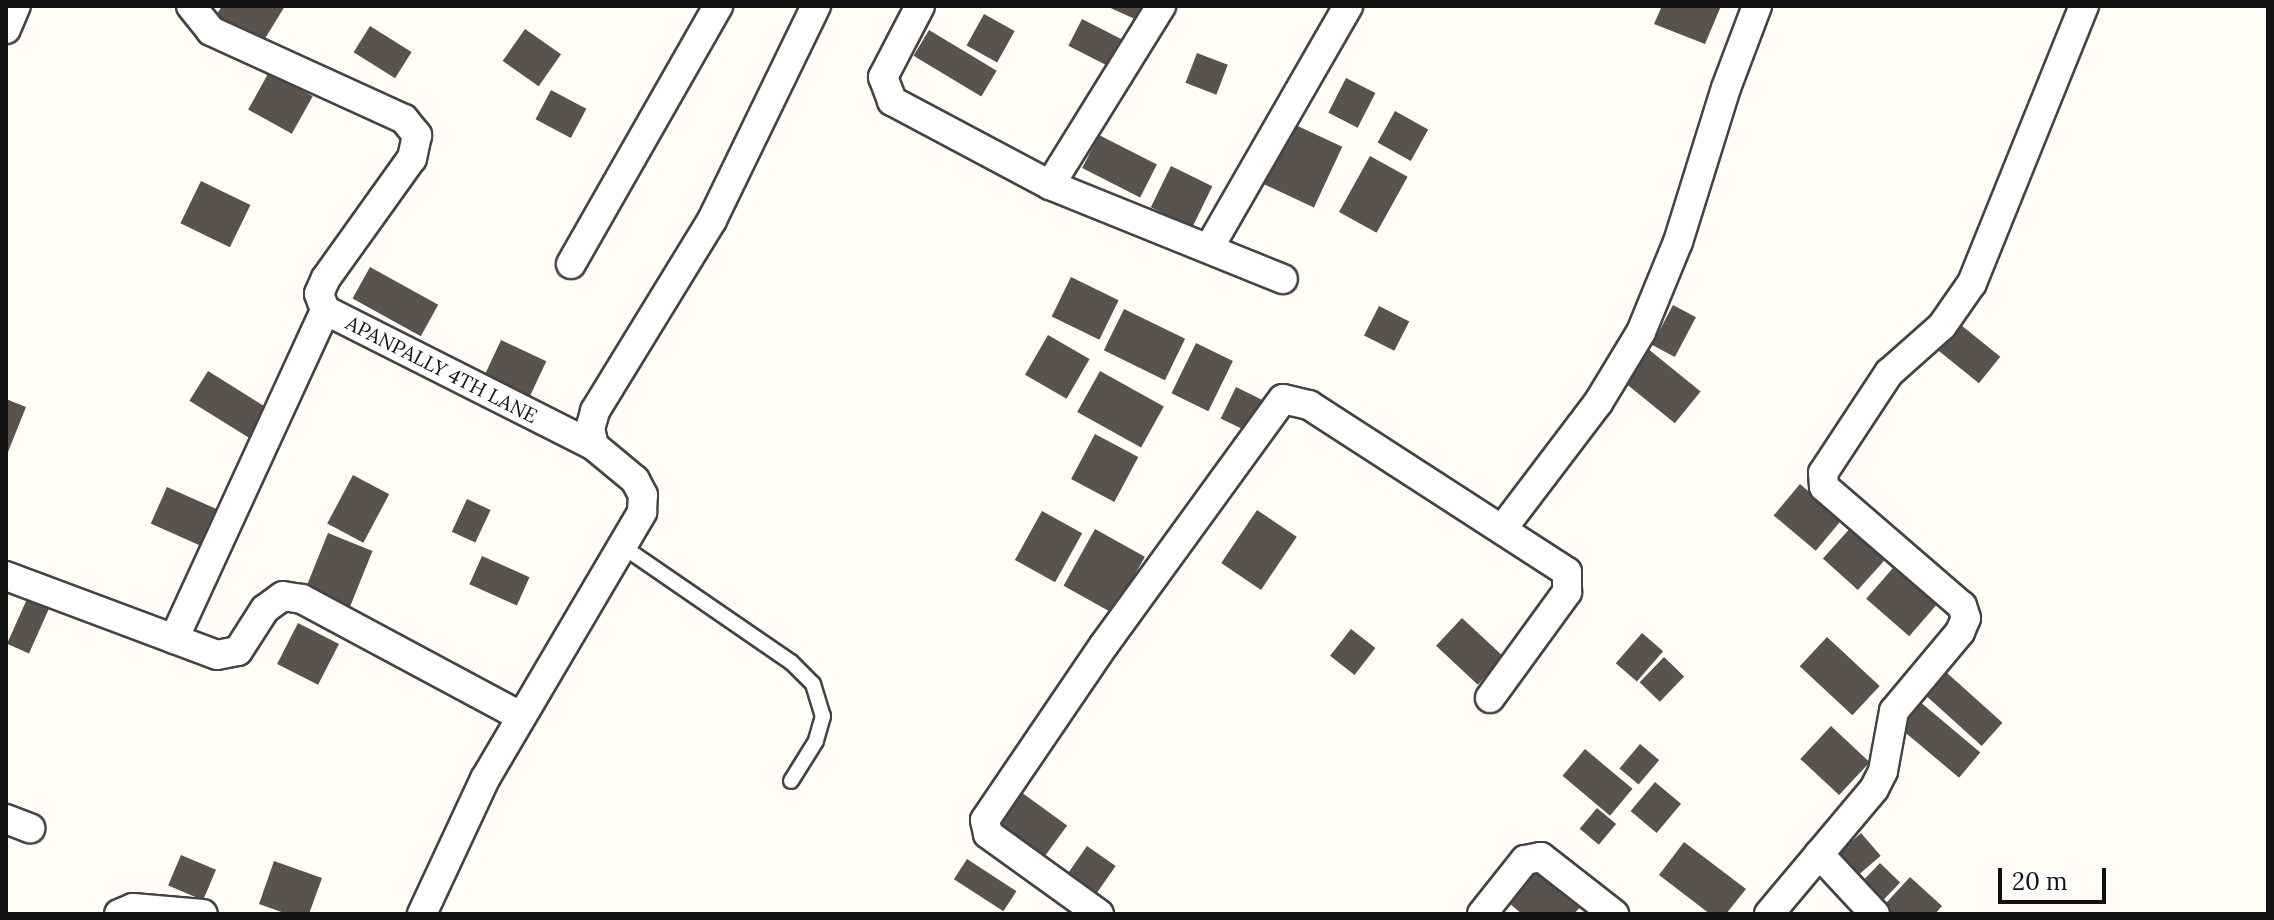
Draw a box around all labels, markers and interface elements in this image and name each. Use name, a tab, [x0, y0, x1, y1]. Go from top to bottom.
street label: APANPALLY 4TH LANE	[342, 310, 542, 428]
scale bar	[2002, 852, 2110, 902]
text: 20 m	[2012, 866, 2068, 897]

